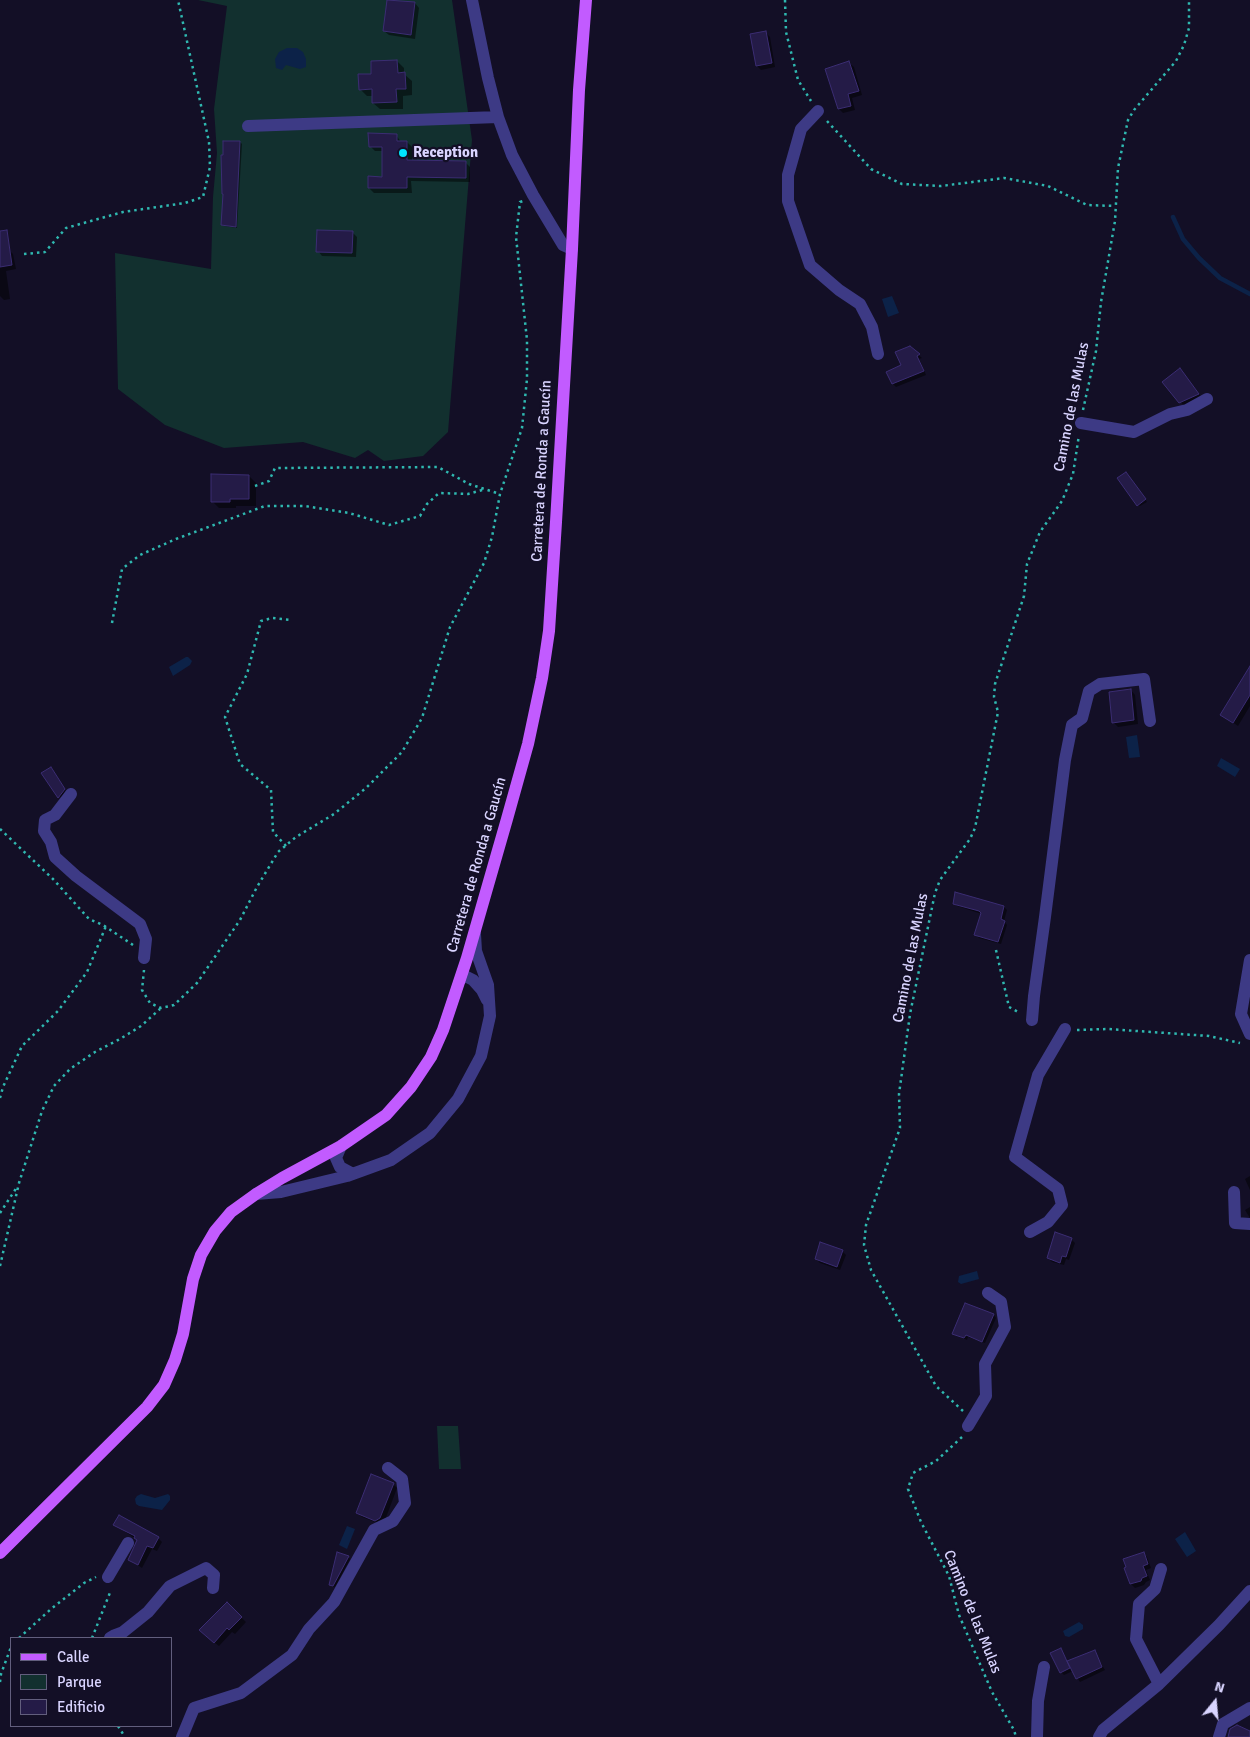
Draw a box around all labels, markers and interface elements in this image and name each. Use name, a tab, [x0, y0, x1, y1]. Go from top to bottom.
place label: Reception	[413, 144, 478, 162]
marker: Reception	[397, 147, 409, 159]
street label: Camino de las Mulas	[1051, 341, 1093, 473]
street label: Carretera de Ronda a Gaucín	[528, 380, 556, 562]
street label: Carretera de Ronda a Gaucín	[443, 775, 511, 955]
street label: Camino de las Mulas	[890, 892, 932, 1024]
street label: Camino de las Mulas	[939, 1548, 1005, 1676]
legend	[10, 1637, 172, 1727]
text: Calle	[57, 1648, 90, 1666]
text: Parque	[57, 1673, 102, 1691]
north arrow	[1190, 1677, 1240, 1727]
text: N	[1212, 1678, 1227, 1697]
text: Edificio	[57, 1698, 105, 1716]

